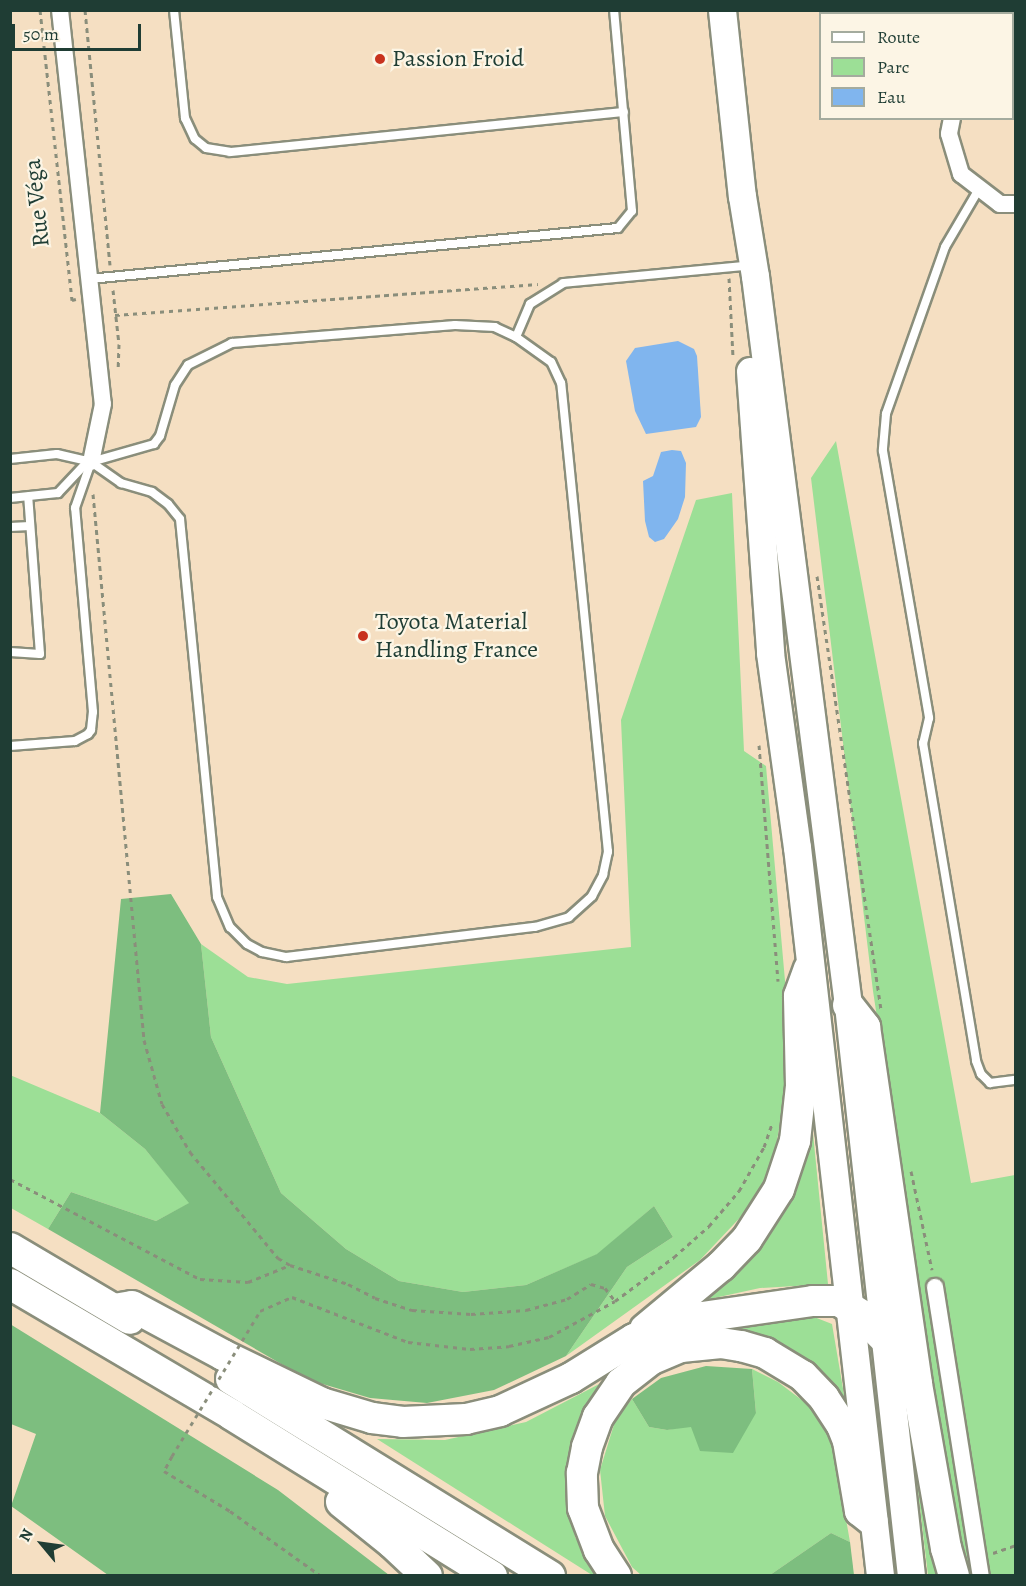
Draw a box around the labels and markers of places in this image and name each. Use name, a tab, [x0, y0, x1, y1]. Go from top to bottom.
place label: Passion Froid	[392, 45, 524, 73]
marker: Passion Froid	[373, 52, 387, 66]
place label: Toyota Material Handling France	[375, 608, 538, 664]
marker: Toyota Material Handling France	[356, 629, 370, 643]

